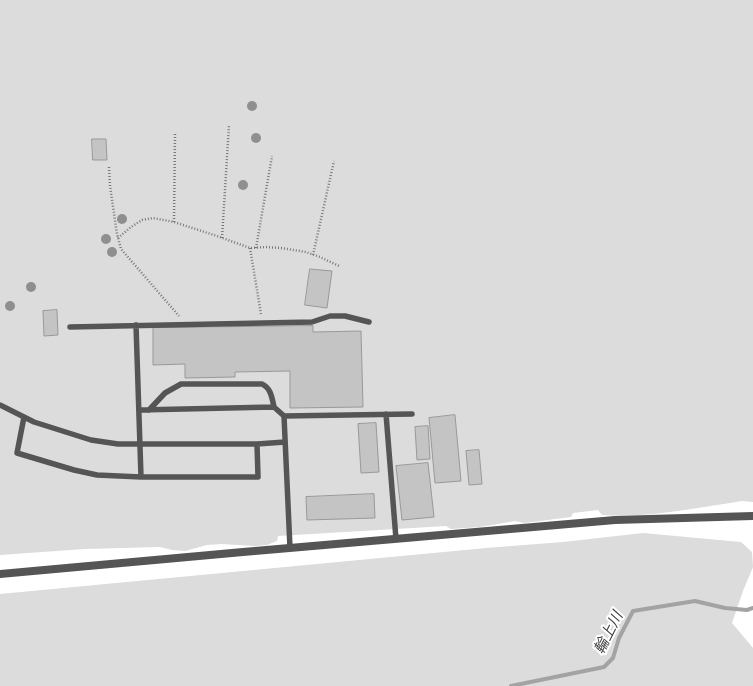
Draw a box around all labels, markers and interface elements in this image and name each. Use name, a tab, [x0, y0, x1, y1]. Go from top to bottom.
water label: 輪上川	[591, 609, 627, 657]

